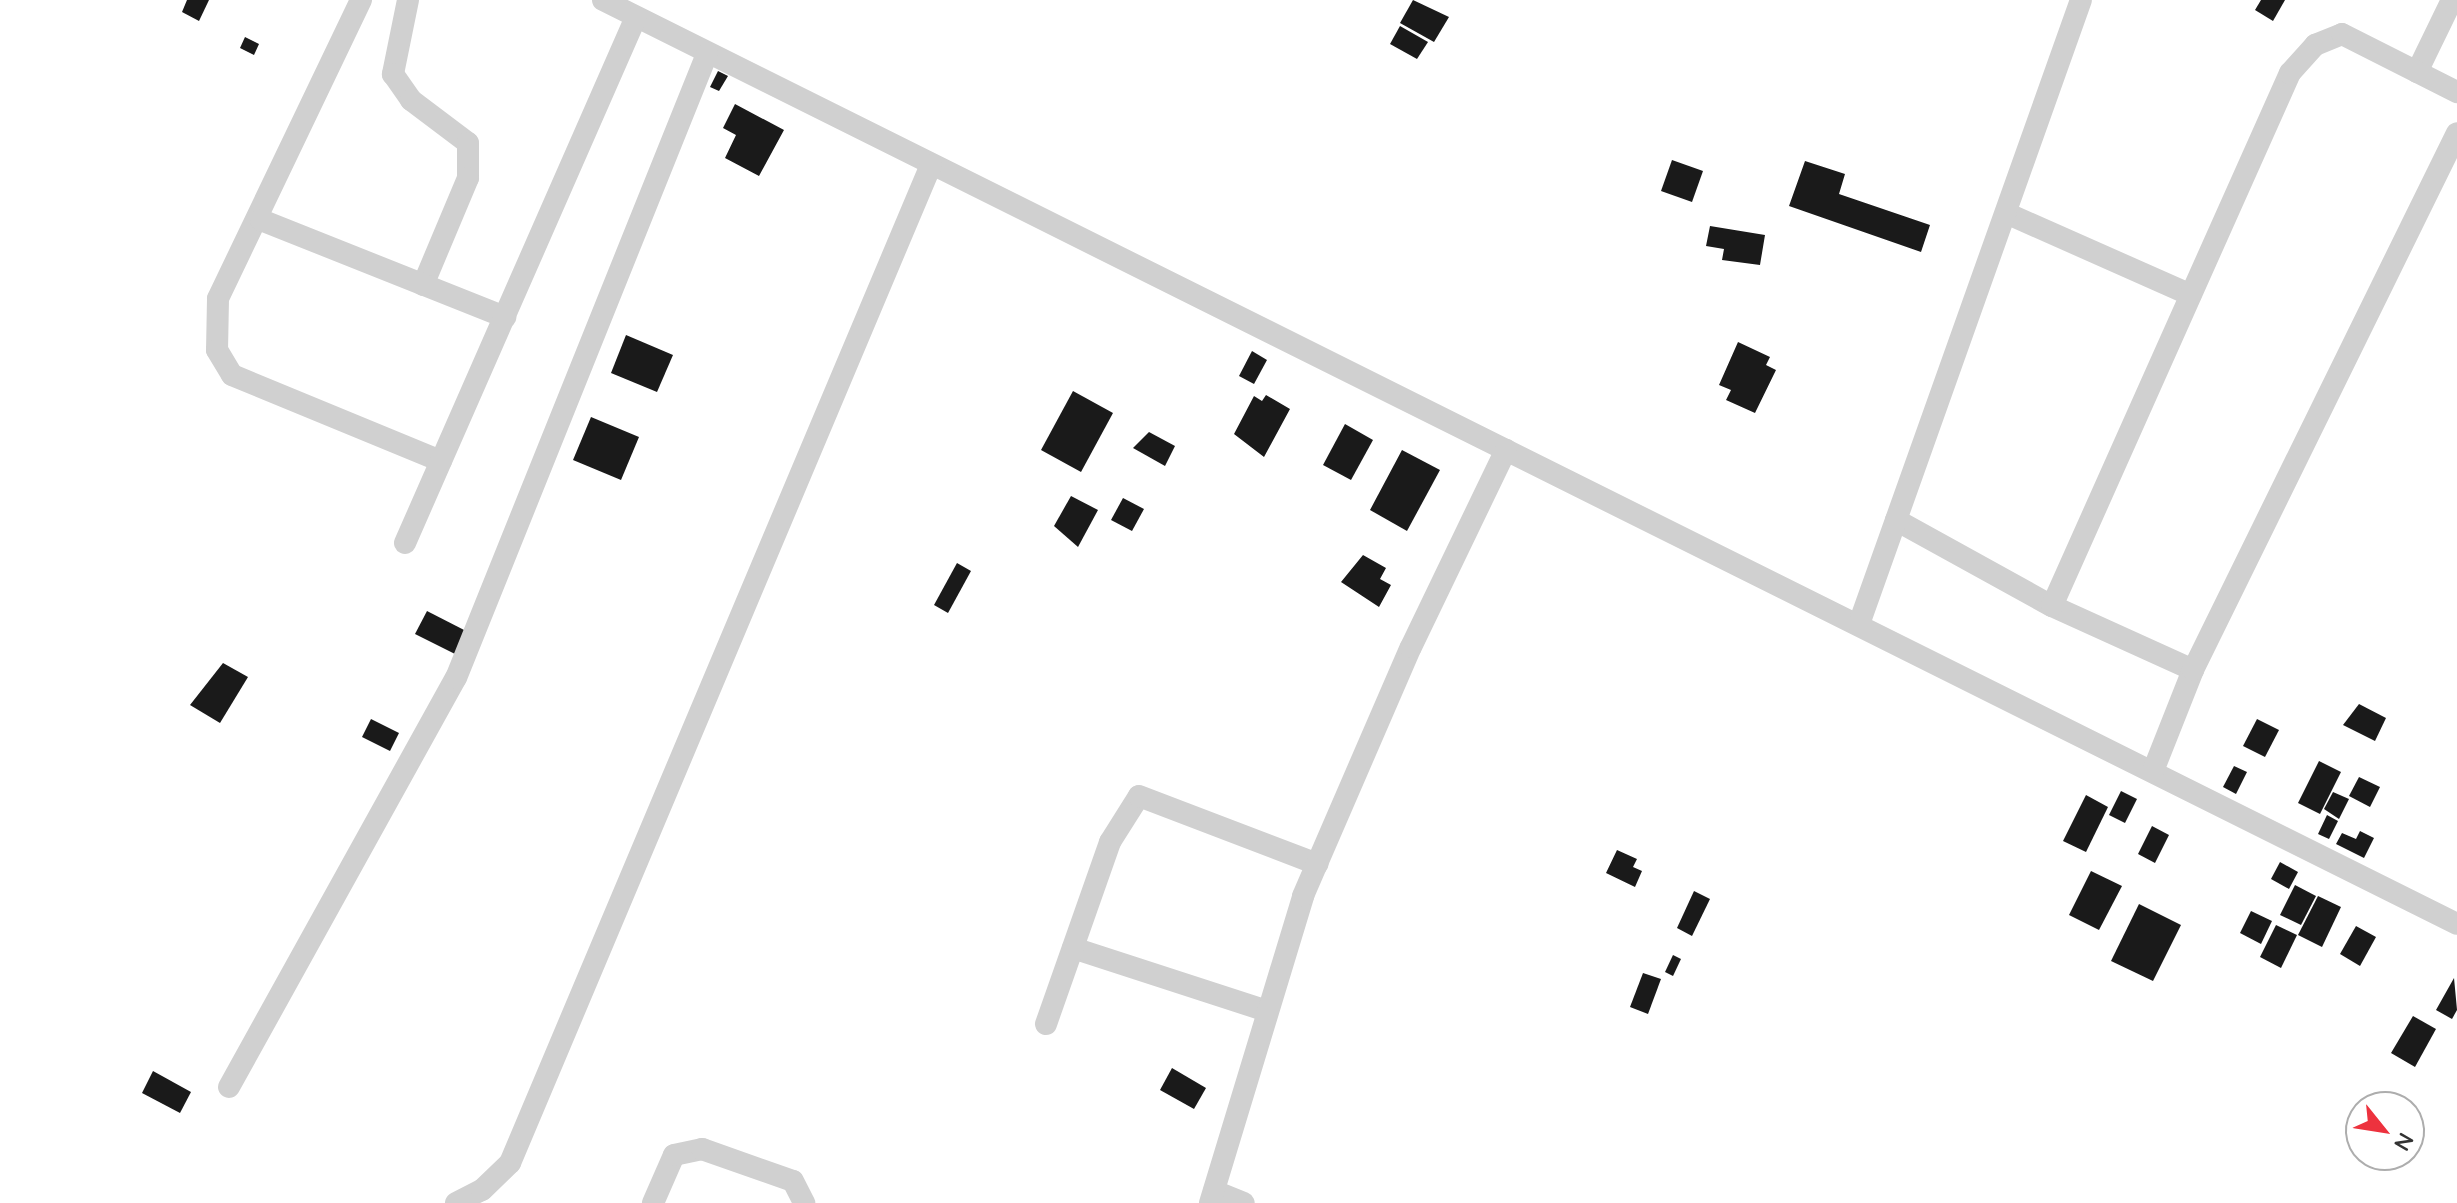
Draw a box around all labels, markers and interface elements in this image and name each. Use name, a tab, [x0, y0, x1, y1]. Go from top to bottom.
north arrow	[2345, 1091, 2425, 1171]
text: N	[2388, 1128, 2420, 1156]

